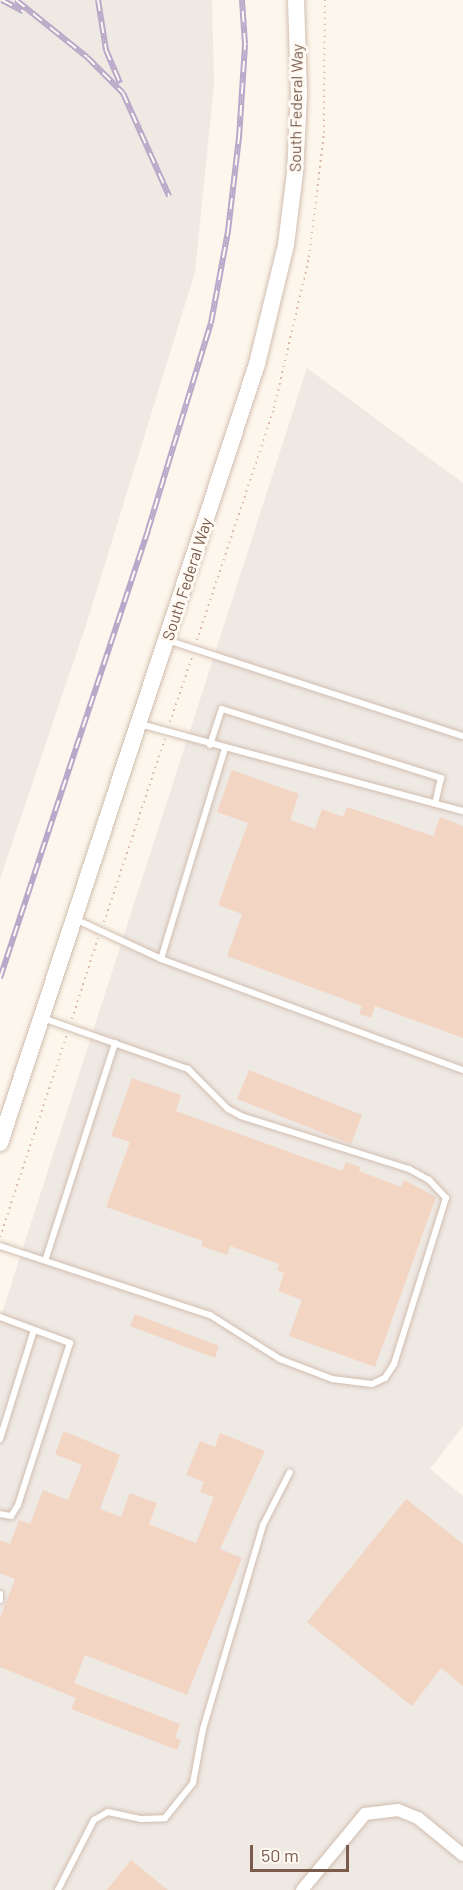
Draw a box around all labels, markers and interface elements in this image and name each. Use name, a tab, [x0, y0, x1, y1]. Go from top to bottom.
street label: South Federal Way	[285, 44, 307, 172]
street label: South Federal Way	[158, 515, 216, 643]
scale bar	[253, 1833, 352, 1871]
text: 50 m	[261, 1844, 299, 1866]

